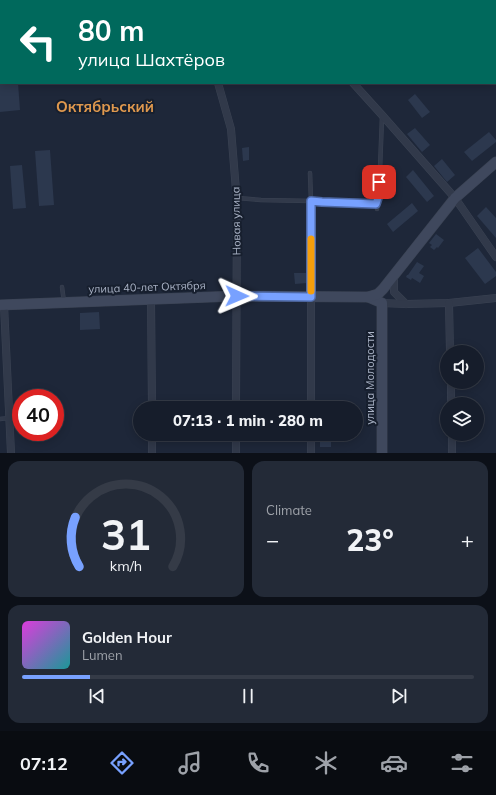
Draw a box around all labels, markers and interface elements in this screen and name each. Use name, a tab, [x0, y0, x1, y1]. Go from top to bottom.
text: 80 m	[78, 13, 144, 48]
icon: left	[12, 16, 64, 68]
text: улица Шахтёров	[78, 48, 225, 71]
district label: Октябрьский	[56, 97, 154, 116]
pin	[362, 165, 396, 199]
icon: arrive	[368, 171, 390, 193]
street label: Новая улица	[228, 187, 244, 255]
position arrow	[216, 275, 258, 317]
street label: улица 40-лет Октября	[88, 278, 206, 296]
street label: улица Молодости	[363, 331, 377, 425]
map controls	[440, 345, 484, 441]
button: sound	[440, 345, 484, 389]
speed limit sign: 40	[12, 389, 64, 441]
button: layers	[440, 397, 484, 441]
text: 07:13 · 1 min · 280 m	[173, 411, 323, 430]
text: Climate	[266, 502, 312, 518]
text: 31	[101, 508, 151, 560]
text: 23°	[346, 521, 394, 559]
text: −	[266, 526, 279, 554]
text: +	[461, 526, 474, 554]
text: km/h	[110, 557, 142, 575]
text: Golden Hour	[82, 628, 172, 647]
text: Lumen	[82, 647, 123, 663]
icon: previous	[86, 685, 108, 707]
icon: pause	[237, 685, 259, 707]
icon: next	[388, 685, 410, 707]
icon: directions	[108, 749, 136, 777]
icon: music	[176, 749, 204, 777]
icon: phone	[244, 749, 272, 777]
icon: climate	[312, 749, 340, 777]
icon: car	[380, 749, 408, 777]
icon: filters	[448, 749, 476, 777]
text: 07:12	[20, 752, 68, 775]

